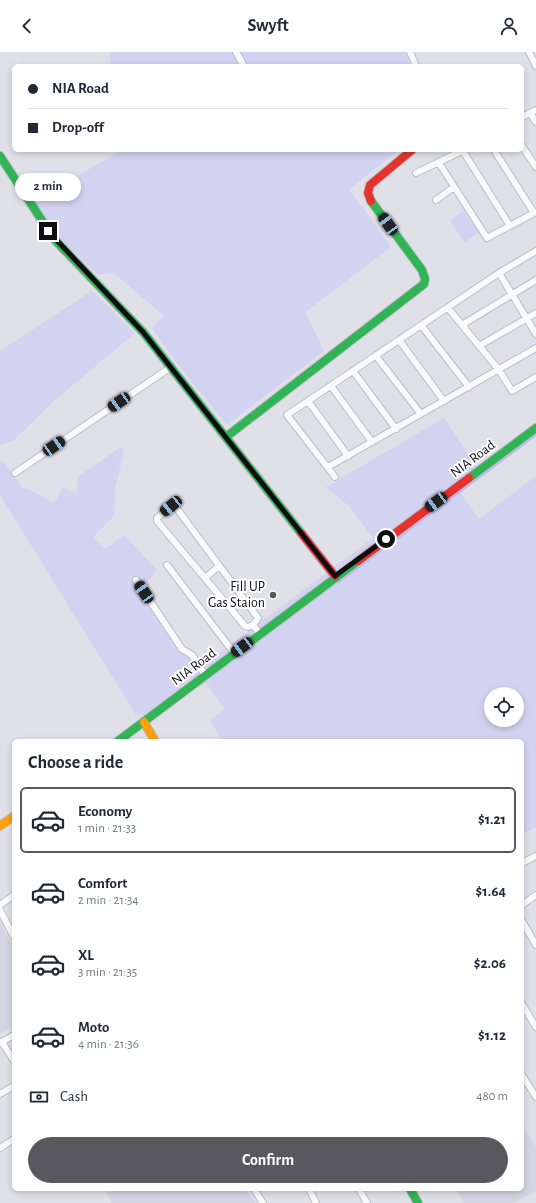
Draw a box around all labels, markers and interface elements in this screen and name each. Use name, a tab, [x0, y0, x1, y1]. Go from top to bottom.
icon: back	[16, 15, 38, 37]
icon: person	[498, 15, 520, 37]
text: Swyft	[247, 17, 289, 35]
text: NIA Road	[52, 81, 109, 96]
text: Drop-off	[52, 120, 104, 135]
callout: 2 min	[15, 173, 81, 201]
text: 2 min	[34, 180, 62, 193]
car	[376, 211, 400, 237]
route end	[39, 222, 57, 240]
car	[106, 390, 132, 414]
car	[41, 434, 67, 458]
street label: NIA Road	[448, 438, 498, 480]
car	[423, 490, 449, 514]
car	[158, 494, 184, 518]
route start	[377, 530, 395, 548]
car	[132, 579, 156, 605]
place label: Fill UP Gas Staion	[208, 580, 265, 610]
marker: Fill UP Gas Staion	[268, 590, 278, 600]
car	[229, 635, 255, 659]
street label: NIA Road	[169, 646, 219, 688]
map controls	[484, 687, 524, 727]
button: locate	[484, 687, 524, 727]
text: Choose a ride	[28, 754, 123, 772]
icon: car	[30, 802, 66, 838]
text: Economy	[78, 804, 132, 819]
text: $1.21	[478, 812, 506, 827]
text: 1 min · 21:33	[78, 822, 136, 835]
icon: car	[30, 874, 66, 910]
text: Comfort	[78, 876, 127, 891]
text: $1.64	[476, 884, 506, 899]
text: 2 min · 21:34	[78, 894, 139, 907]
icon: car	[30, 946, 66, 982]
text: XL	[78, 948, 94, 963]
text: $2.06	[474, 956, 506, 971]
text: 3 min · 21:35	[78, 966, 137, 979]
icon: car	[30, 1018, 66, 1054]
text: Moto	[78, 1020, 110, 1035]
text: $1.12	[478, 1028, 506, 1043]
text: 4 min · 21:36	[78, 1038, 139, 1051]
icon: cash	[28, 1086, 50, 1108]
text: Cash	[60, 1089, 88, 1104]
text: 480 m	[476, 1090, 508, 1103]
button: Confirm	[28, 1137, 508, 1183]

